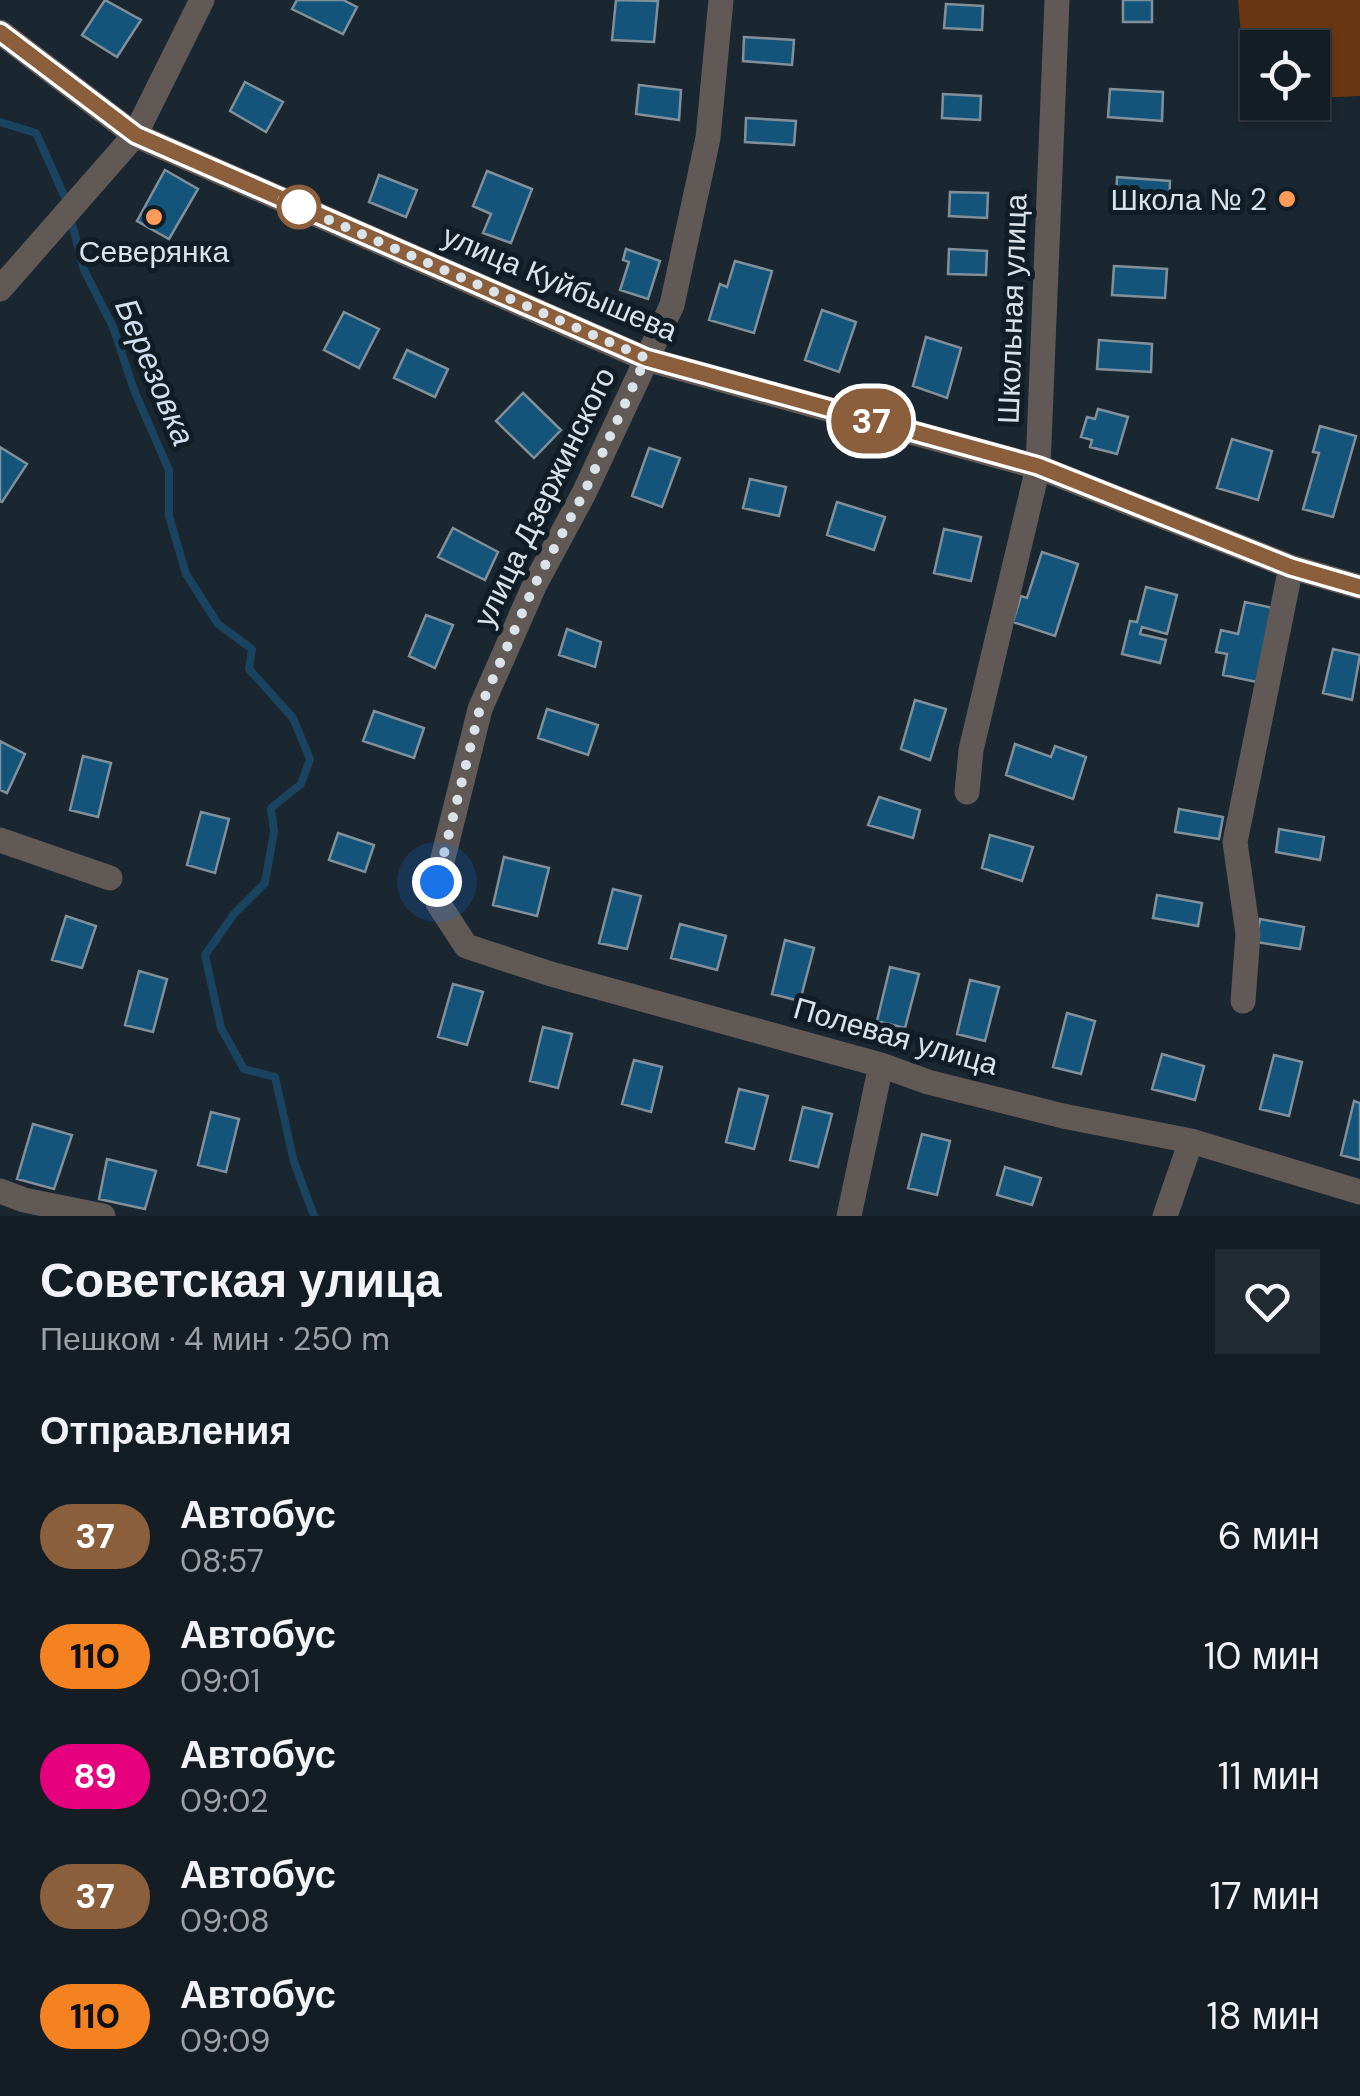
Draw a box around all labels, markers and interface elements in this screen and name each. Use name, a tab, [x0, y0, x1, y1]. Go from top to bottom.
map controls	[1240, 30, 1330, 120]
button: locate	[1240, 30, 1330, 120]
place label: Школа № 2	[1110, 180, 1267, 219]
unlabelled marker	[278, 186, 320, 228]
marker: Школа № 2	[1276, 188, 1298, 210]
street label: Школьная улица	[988, 193, 1036, 425]
marker: Северянка	[143, 206, 165, 228]
street label: улица Куйбышева	[437, 216, 684, 350]
place label: Северянка	[79, 232, 229, 271]
water label: Березовка	[105, 292, 205, 452]
street label: улица Дзержинского	[464, 361, 624, 633]
line badge: 37	[826, 388, 916, 454]
text: 37	[851, 398, 891, 444]
your location	[412, 857, 462, 907]
street label: Полевая улица	[789, 988, 1003, 1084]
text: Советская улица	[40, 1249, 442, 1312]
button: heart	[1215, 1249, 1320, 1354]
text: Пешком · 4 мин · 250 m	[40, 1318, 390, 1360]
text: Отправления	[40, 1406, 292, 1456]
text: Автобус	[180, 1490, 336, 1540]
text: 6 мин	[1218, 1511, 1320, 1561]
text: 37	[75, 1513, 115, 1559]
text: 08:57	[180, 1540, 264, 1582]
text: Автобус	[180, 1610, 336, 1660]
text: 10 мин	[1204, 1631, 1320, 1681]
text: 110	[70, 1633, 120, 1679]
text: 09:01	[180, 1660, 260, 1702]
text: Автобус	[180, 1730, 336, 1780]
text: 11 мин	[1218, 1751, 1320, 1801]
text: 89	[73, 1753, 117, 1799]
text: 09:02	[180, 1780, 268, 1822]
text: Автобус	[180, 1850, 336, 1900]
text: 17 мин	[1209, 1871, 1320, 1921]
text: 37	[75, 1873, 115, 1919]
text: 09:08	[180, 1900, 270, 1942]
text: Автобус	[180, 1970, 336, 2020]
text: 18 мин	[1207, 1991, 1320, 2041]
text: 110	[70, 1993, 120, 2039]
text: 09:09	[180, 2020, 270, 2062]

